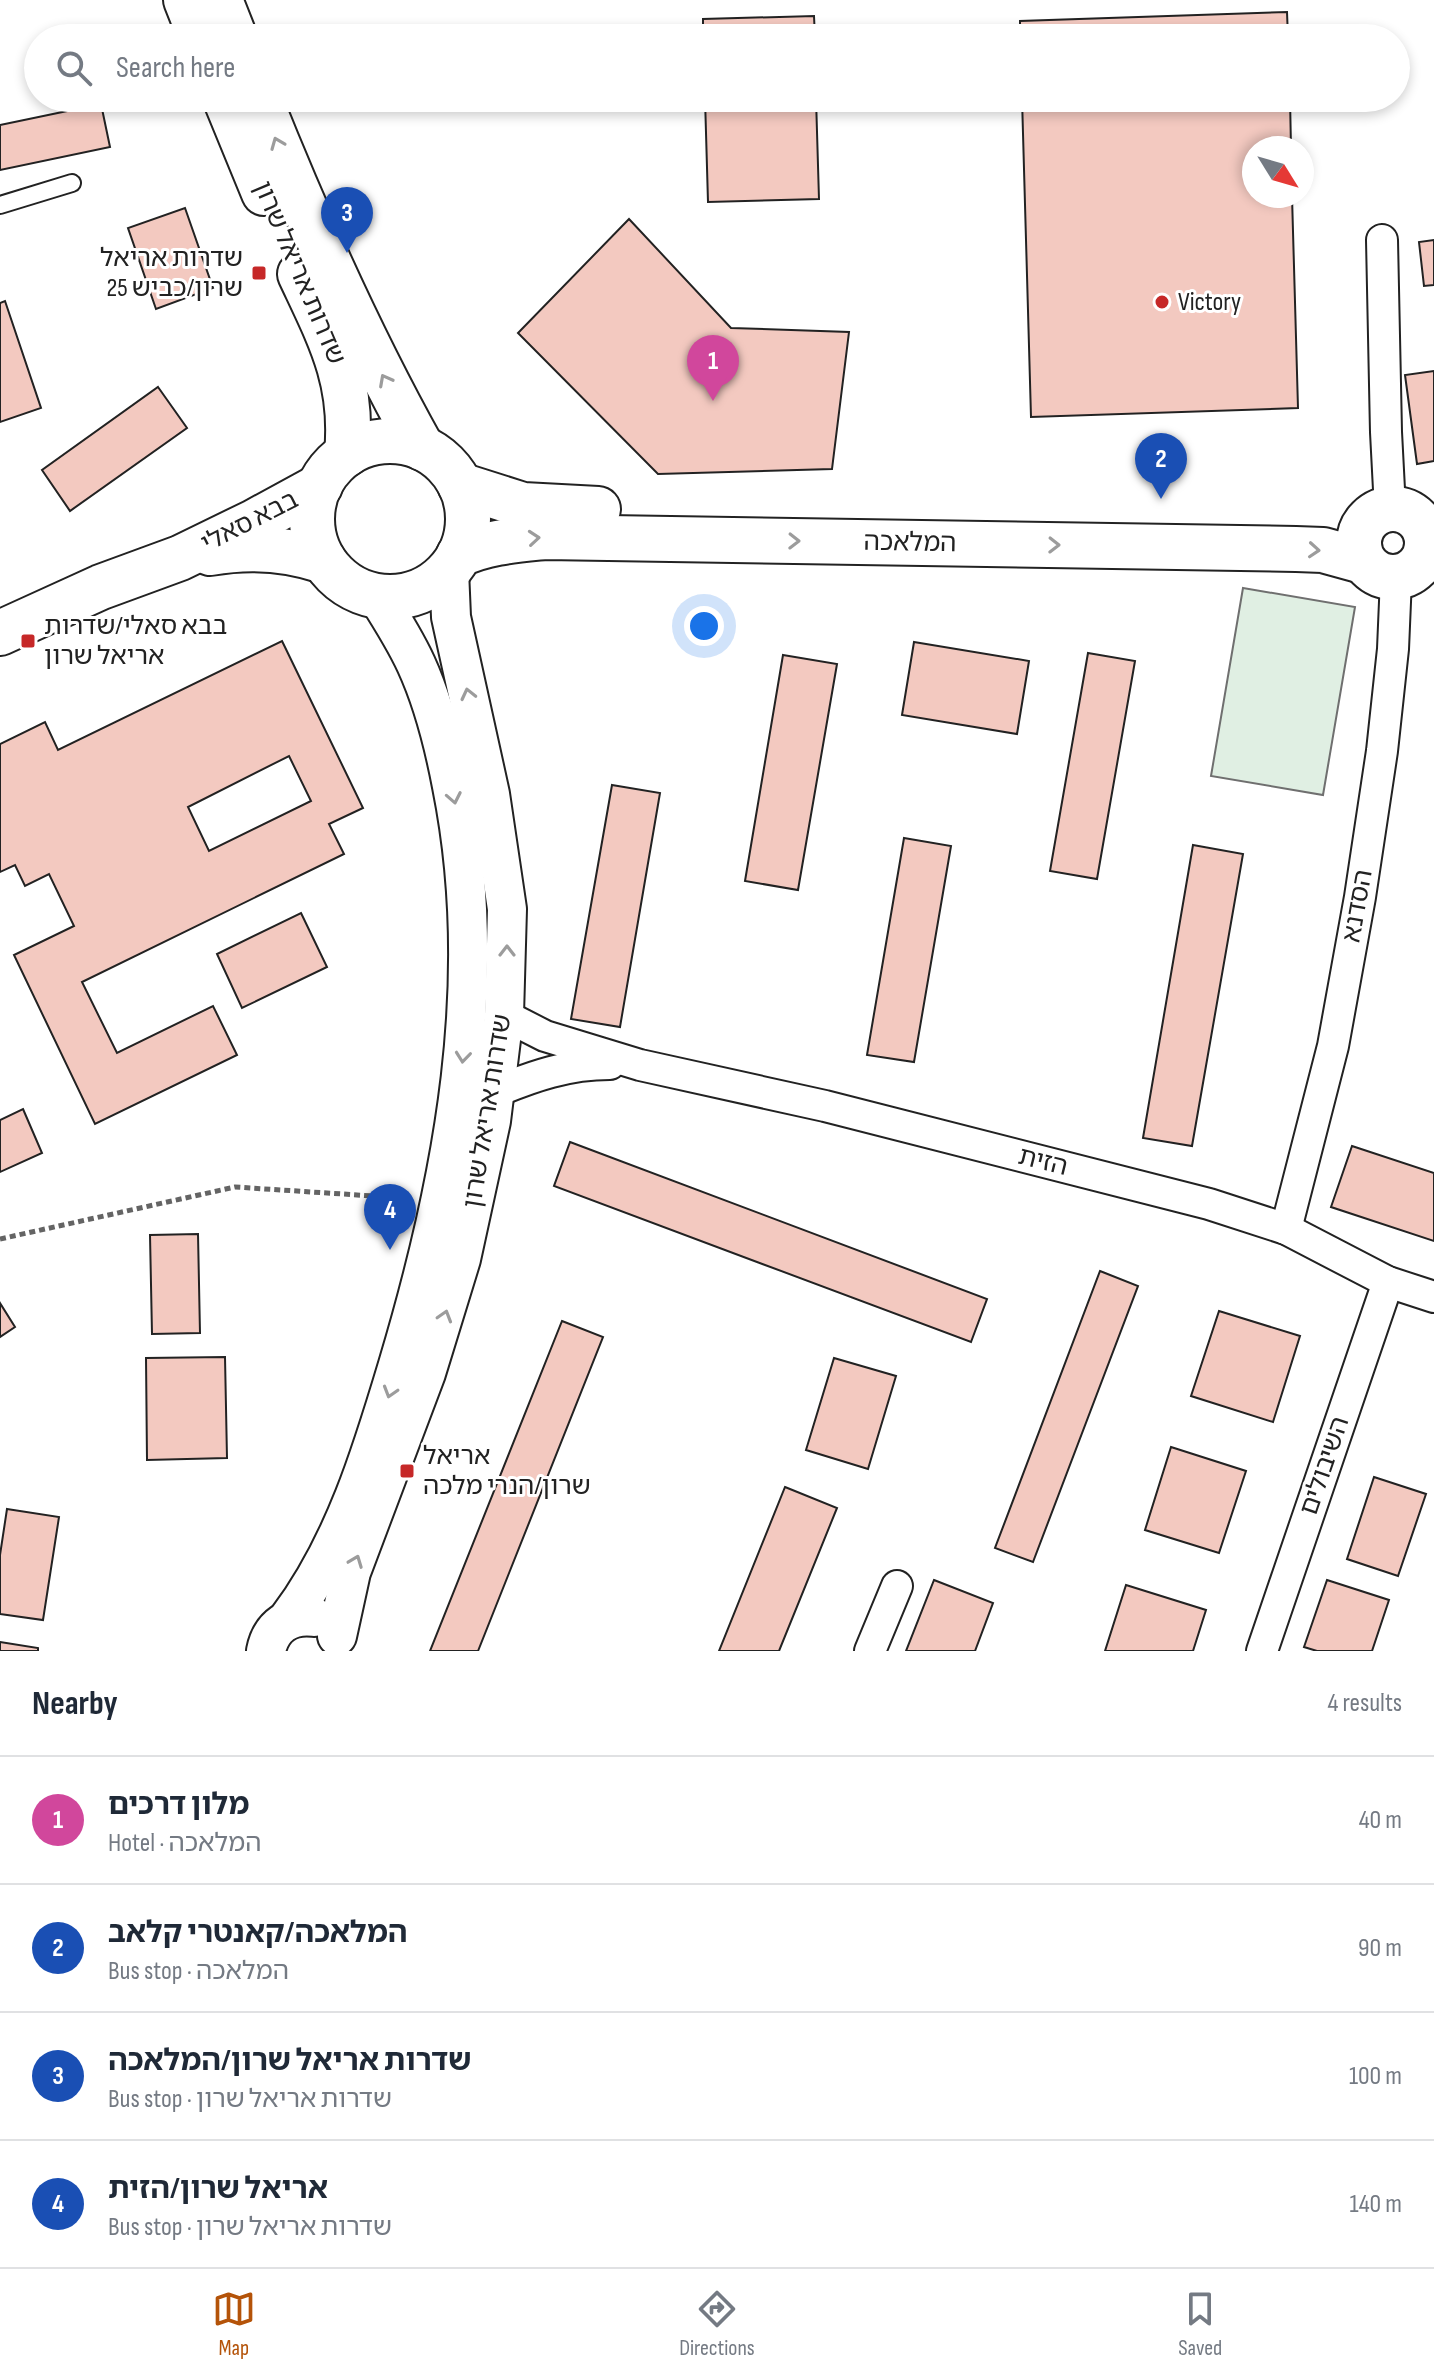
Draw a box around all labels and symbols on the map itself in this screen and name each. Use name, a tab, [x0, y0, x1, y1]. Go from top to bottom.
north arrow	[1242, 136, 1314, 208]
one-way arrow	[270, 137, 287, 151]
street label: שדרות אריאל שרון	[246, 177, 352, 369]
pin: 3	[321, 187, 373, 253]
place label: שדרות אריאל שרון/כביש 25	[100, 243, 243, 304]
marker: שדרות אריאל שרון/כביש 25	[250, 264, 268, 282]
place label: Victory	[1178, 287, 1241, 318]
marker: Victory	[1153, 293, 1171, 311]
pin: 1	[687, 335, 739, 401]
one-way arrow	[379, 373, 394, 388]
pin: 2	[1135, 433, 1187, 499]
street label: בבא סאלי	[196, 484, 304, 560]
street label: המלאכה	[863, 527, 957, 559]
one-way arrow	[528, 530, 541, 547]
one-way arrow	[788, 532, 801, 550]
one-way arrow	[1048, 537, 1061, 554]
one-way arrow	[1308, 541, 1321, 558]
your location	[684, 606, 724, 646]
place label: בבא סאלי/שדרות אריאל שרון	[44, 611, 227, 672]
marker: בבא סאלי/שדרות אריאל שרון	[19, 632, 37, 650]
one-way arrow	[460, 688, 477, 702]
one-way arrow	[445, 791, 462, 804]
street label: הסדנא	[1336, 867, 1380, 945]
one-way arrow	[498, 944, 515, 957]
street label: שדרות אריאל שרון	[457, 1012, 519, 1210]
one-way arrow	[455, 1050, 472, 1063]
street label: הזית	[1015, 1141, 1071, 1183]
pin: 4	[364, 1184, 416, 1250]
one-way arrow	[436, 1310, 452, 1324]
one-way arrow	[383, 1385, 399, 1398]
street label: השיבולים	[1294, 1413, 1356, 1519]
place label: אריאל שרון/הנרי מלכה	[423, 1441, 591, 1502]
marker: אריאל שרון/הנרי מלכה	[398, 1462, 416, 1480]
one-way arrow	[346, 1554, 363, 1568]

